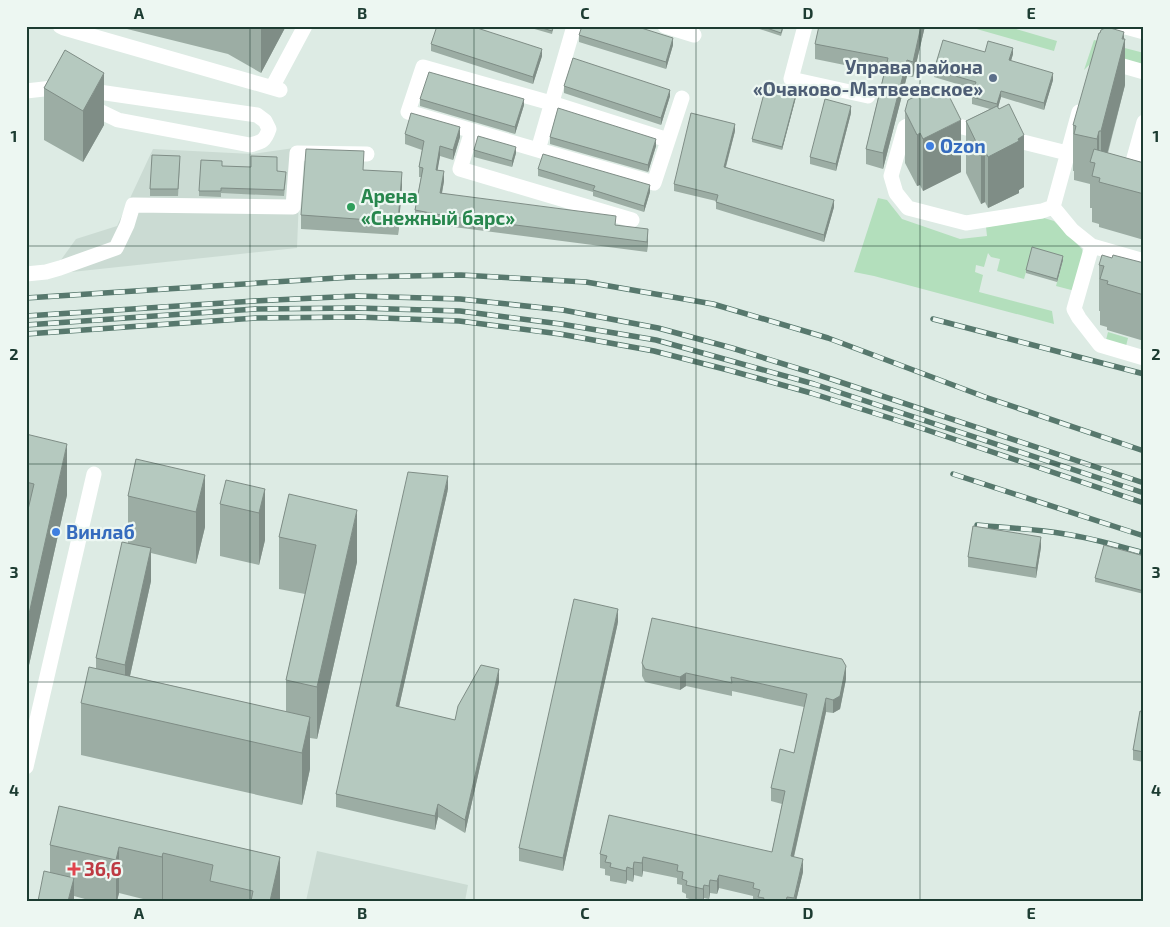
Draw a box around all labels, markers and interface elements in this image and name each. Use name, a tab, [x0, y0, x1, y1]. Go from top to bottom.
text: A	[134, 3, 145, 22]
text: B	[357, 3, 367, 22]
text: C	[580, 3, 590, 22]
text: D	[803, 3, 814, 22]
text: E	[1026, 3, 1036, 22]
place label: Управа района «Очаково-Матвеевское»	[753, 55, 983, 100]
marker: Управа района «Очаково-Матвеевское»	[987, 72, 999, 84]
text: 1	[11, 126, 17, 145]
text: 1	[1153, 126, 1159, 145]
place label: Ozon	[940, 134, 986, 157]
marker: Ozon	[924, 140, 936, 152]
place label: Арена «Снежный барс»	[361, 184, 515, 229]
marker: Арена «Снежный барс»	[345, 201, 357, 213]
text: 2	[9, 344, 19, 363]
text: 2	[1151, 344, 1161, 363]
place label: Винлаб	[66, 520, 135, 543]
marker: Винлаб	[50, 526, 62, 538]
text: 3	[9, 562, 19, 581]
text: 3	[1151, 562, 1161, 581]
text: 4	[9, 780, 19, 799]
text: 4	[1151, 780, 1161, 799]
place label: 36,6	[84, 857, 122, 880]
marker: 36,6	[68, 863, 80, 875]
text: A	[134, 903, 145, 922]
text: B	[357, 903, 367, 922]
text: C	[580, 903, 590, 922]
text: D	[803, 903, 814, 922]
text: E	[1026, 903, 1036, 922]

